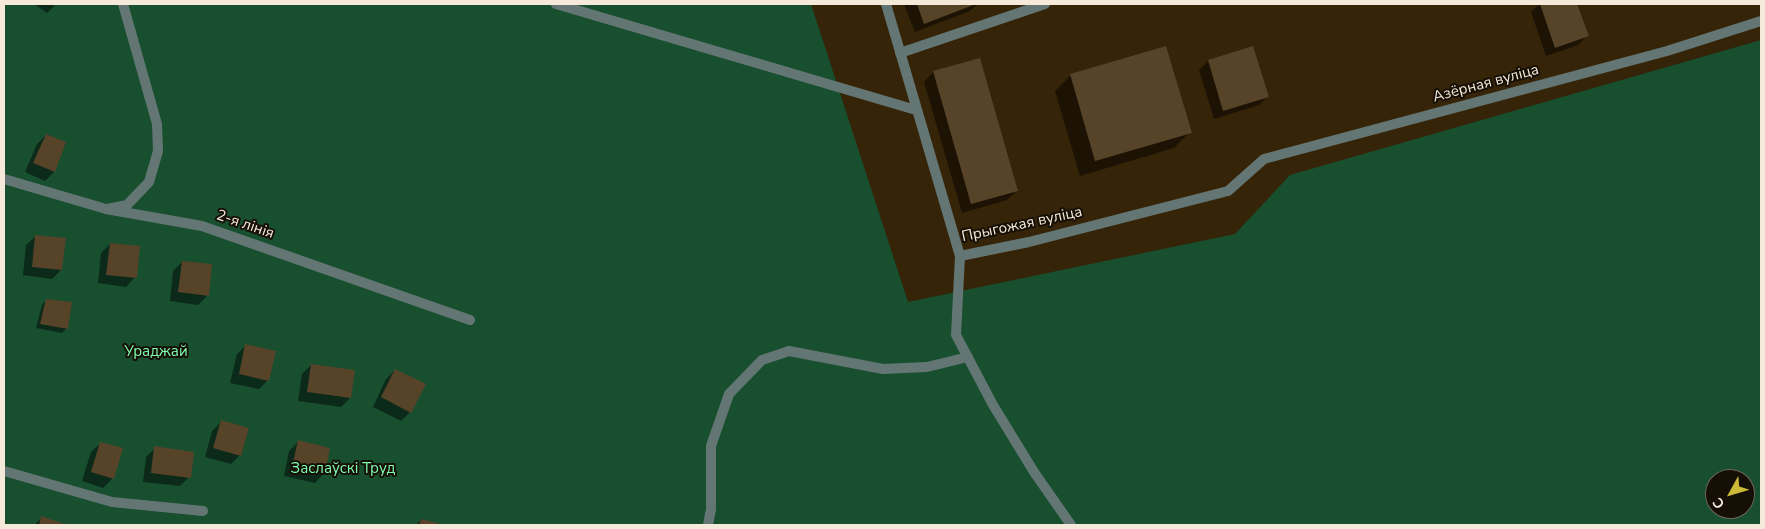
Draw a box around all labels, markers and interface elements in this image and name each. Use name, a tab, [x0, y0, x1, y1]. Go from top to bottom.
street label: Азёрная вуліца	[1431, 61, 1541, 107]
street label: Прыгожая вуліца	[960, 203, 1084, 247]
street label: 2-я лінія	[214, 207, 276, 243]
park label: Ураджай	[124, 343, 188, 361]
park label: Заслаўскі Труд	[291, 460, 395, 478]
north arrow	[1705, 469, 1755, 519]
text: С	[1708, 493, 1729, 513]

